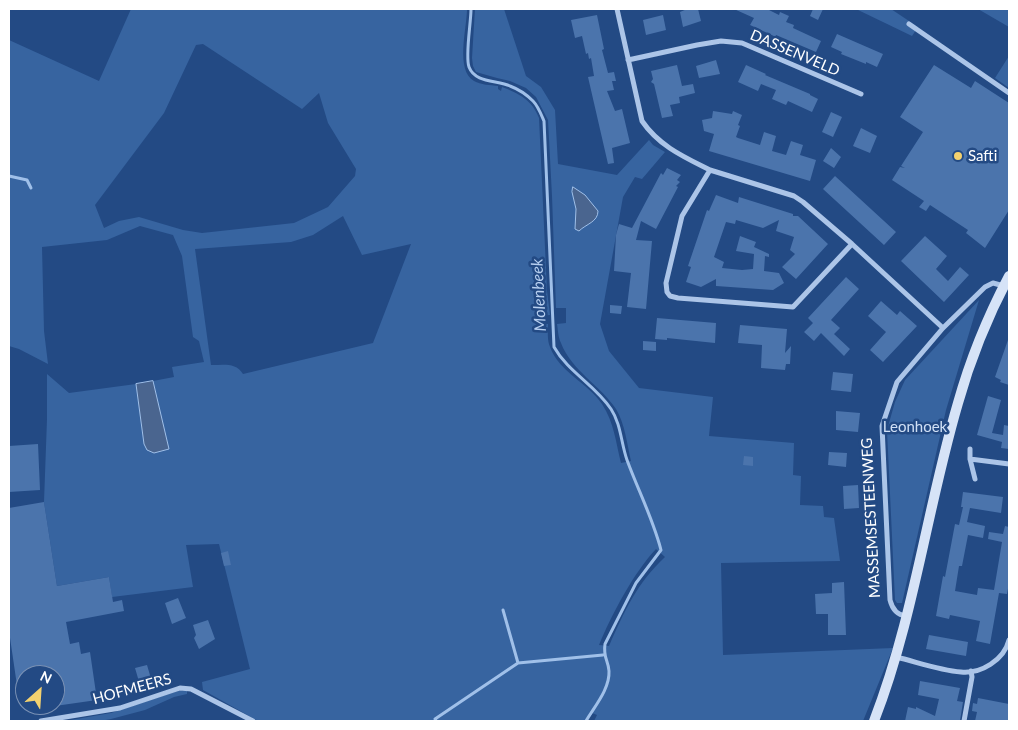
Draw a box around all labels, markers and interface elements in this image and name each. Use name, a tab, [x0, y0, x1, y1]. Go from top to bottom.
street label: DASSENVELD	[747, 26, 843, 80]
place label: Safti	[968, 147, 997, 165]
marker: Safti	[952, 150, 964, 162]
water label: Molenbeek	[528, 258, 550, 332]
park label: Leonhoek	[883, 418, 947, 436]
street label: MASSEMSESTEENWEG	[858, 437, 884, 599]
north arrow	[15, 665, 65, 715]
text: N	[38, 667, 55, 687]
street label: HOFMEERS	[91, 670, 173, 708]

